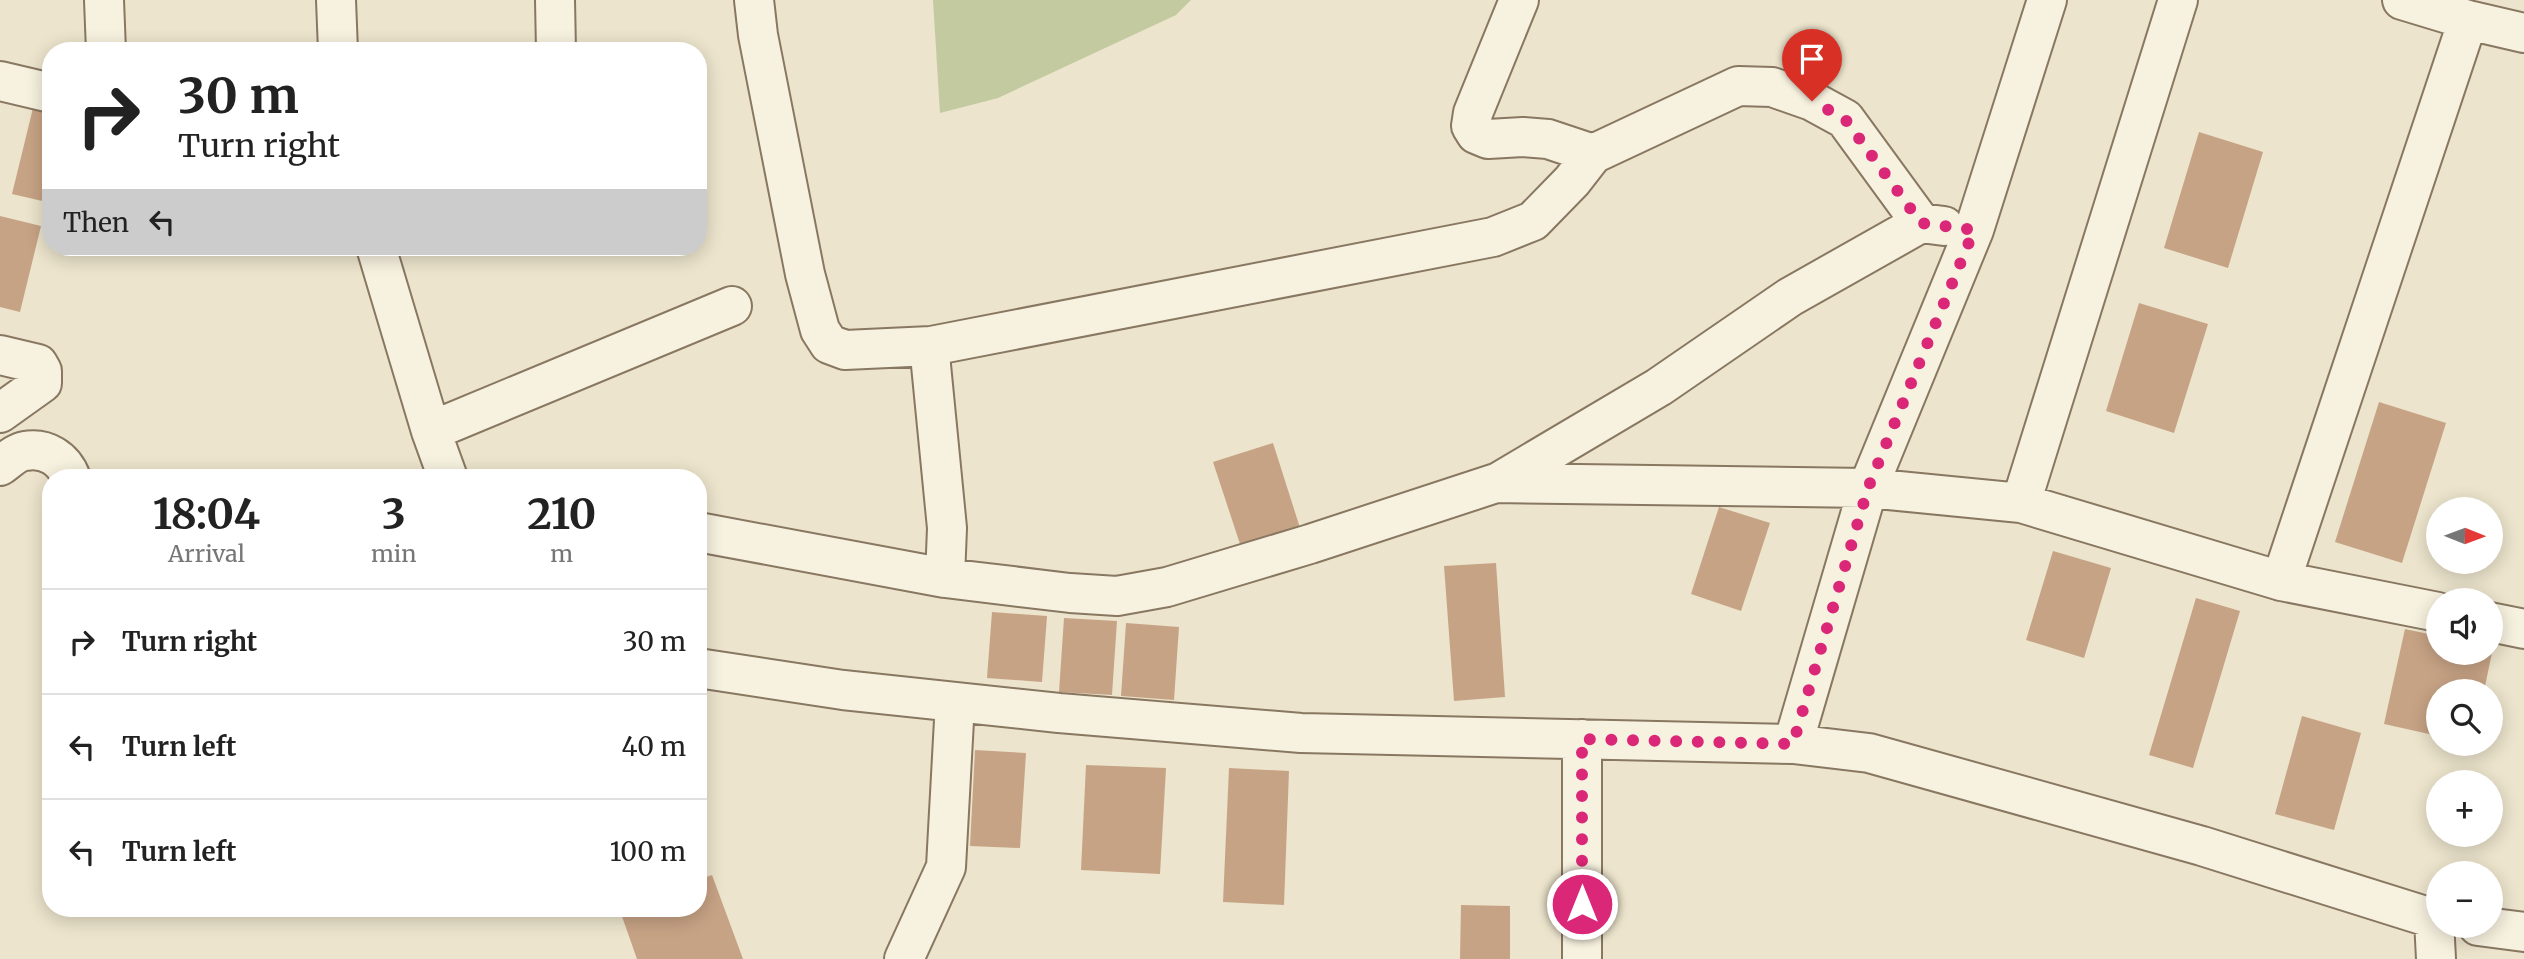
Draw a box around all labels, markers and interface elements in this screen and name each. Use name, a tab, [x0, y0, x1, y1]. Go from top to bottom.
pin	[1782, 29, 1842, 101]
icon: arrive	[1793, 40, 1831, 78]
text: 30 m	[178, 65, 299, 126]
icon: right	[63, 70, 154, 161]
text: Turn right	[178, 126, 340, 166]
icon: left	[143, 203, 181, 241]
text: Then	[63, 206, 129, 239]
text: 18:04	[153, 488, 260, 540]
text: 3	[382, 488, 406, 540]
text: 210	[527, 488, 596, 540]
north arrow	[2426, 497, 2502, 574]
map controls	[2426, 497, 2503, 938]
text: Arrival	[168, 539, 245, 568]
text: min	[371, 539, 416, 568]
text: m	[550, 539, 573, 568]
button: sound	[2426, 588, 2503, 665]
icon: right	[63, 623, 101, 661]
text: Turn right	[122, 625, 257, 658]
text: 30 m	[623, 625, 686, 658]
button: search	[2426, 679, 2503, 756]
icon: left	[63, 728, 101, 766]
text: Turn left	[122, 730, 236, 763]
text: 40 m	[622, 730, 686, 763]
button: +	[2426, 770, 2503, 847]
icon: left	[63, 833, 101, 871]
text: Turn left	[122, 835, 236, 868]
text: 100 m	[610, 835, 686, 868]
button: −	[2426, 861, 2503, 938]
position arrow	[1545, 867, 1619, 941]

